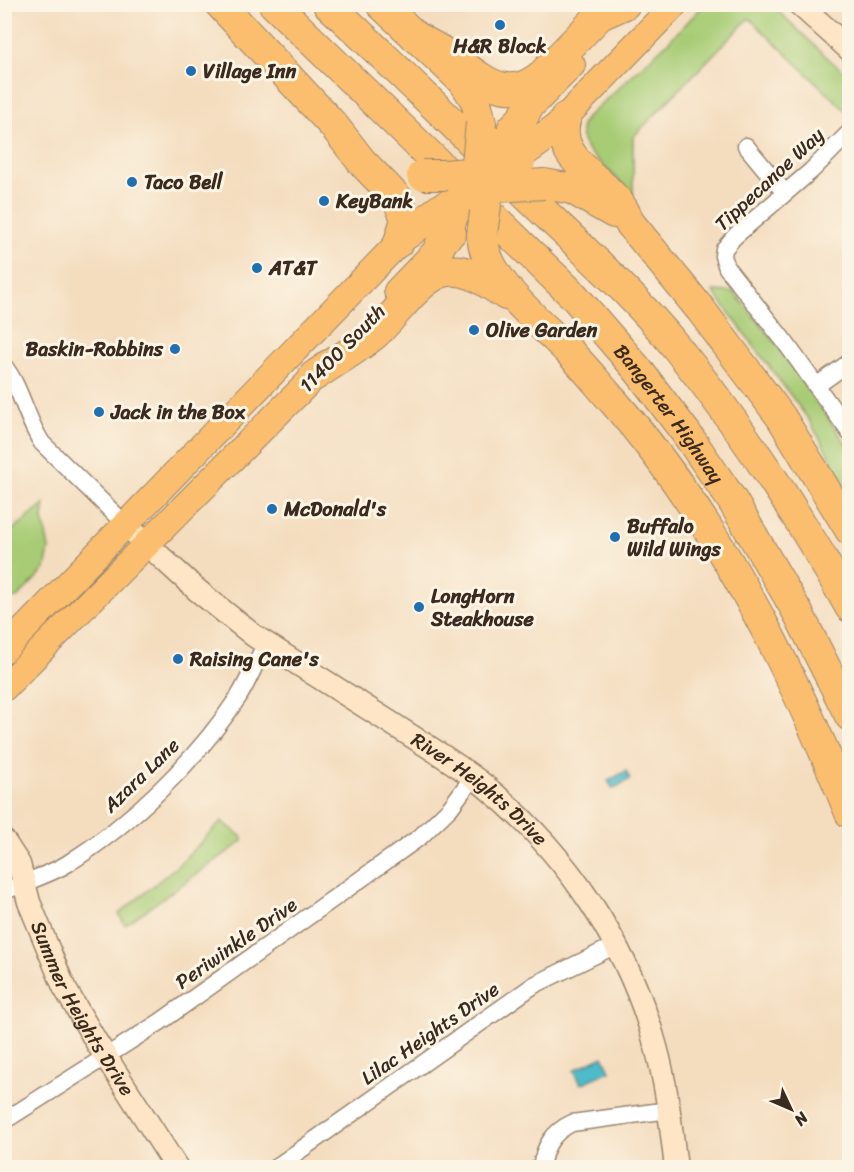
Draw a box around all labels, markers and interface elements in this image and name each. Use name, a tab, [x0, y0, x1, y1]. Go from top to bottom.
marker: H&R Block	[493, 18, 507, 32]
place label: H&R Block	[452, 29, 547, 64]
place label: Village Inn	[203, 54, 296, 89]
marker: Village Inn	[184, 64, 198, 78]
street label: Tippecanoe Way	[706, 118, 833, 240]
place label: Taco Bell	[144, 165, 224, 200]
marker: Taco Bell	[125, 175, 139, 189]
place label: KeyBank	[335, 184, 413, 219]
marker: KeyBank	[317, 194, 331, 208]
place label: AT&T	[268, 251, 318, 286]
marker: AT&T	[250, 261, 264, 275]
street label: 11400 South	[291, 296, 394, 401]
place label: Olive Garden	[486, 313, 597, 348]
marker: Olive Garden	[467, 323, 481, 337]
place label: Baskin-Robbins	[26, 332, 164, 367]
street label: Bangerter Highway	[604, 336, 734, 492]
marker: Baskin-Robbins	[168, 342, 182, 356]
place label: Jack in the Box	[110, 395, 246, 430]
marker: Jack in the Box	[92, 405, 106, 419]
place label: McDonald's	[283, 492, 387, 527]
marker: McDonald's	[265, 502, 279, 516]
place label: Buffalo Wild Wings	[627, 509, 722, 567]
marker: Buffalo Wild Wings	[608, 530, 622, 544]
place label: LongHorn Steakhouse	[430, 579, 535, 637]
marker: LongHorn Steakhouse	[412, 600, 426, 614]
place label: Raising Cane's	[189, 642, 320, 677]
marker: Raising Cane's	[171, 652, 185, 666]
street label: River Heights Drive	[404, 723, 556, 854]
street label: Azara Lane	[94, 729, 188, 822]
street label: Periwinkle Drive	[168, 888, 305, 999]
street label: Summer Heights Drive	[21, 915, 144, 1103]
street label: Lilac Heights Drive	[353, 972, 507, 1094]
north arrow	[761, 1079, 821, 1139]
text: N	[787, 1104, 816, 1134]

